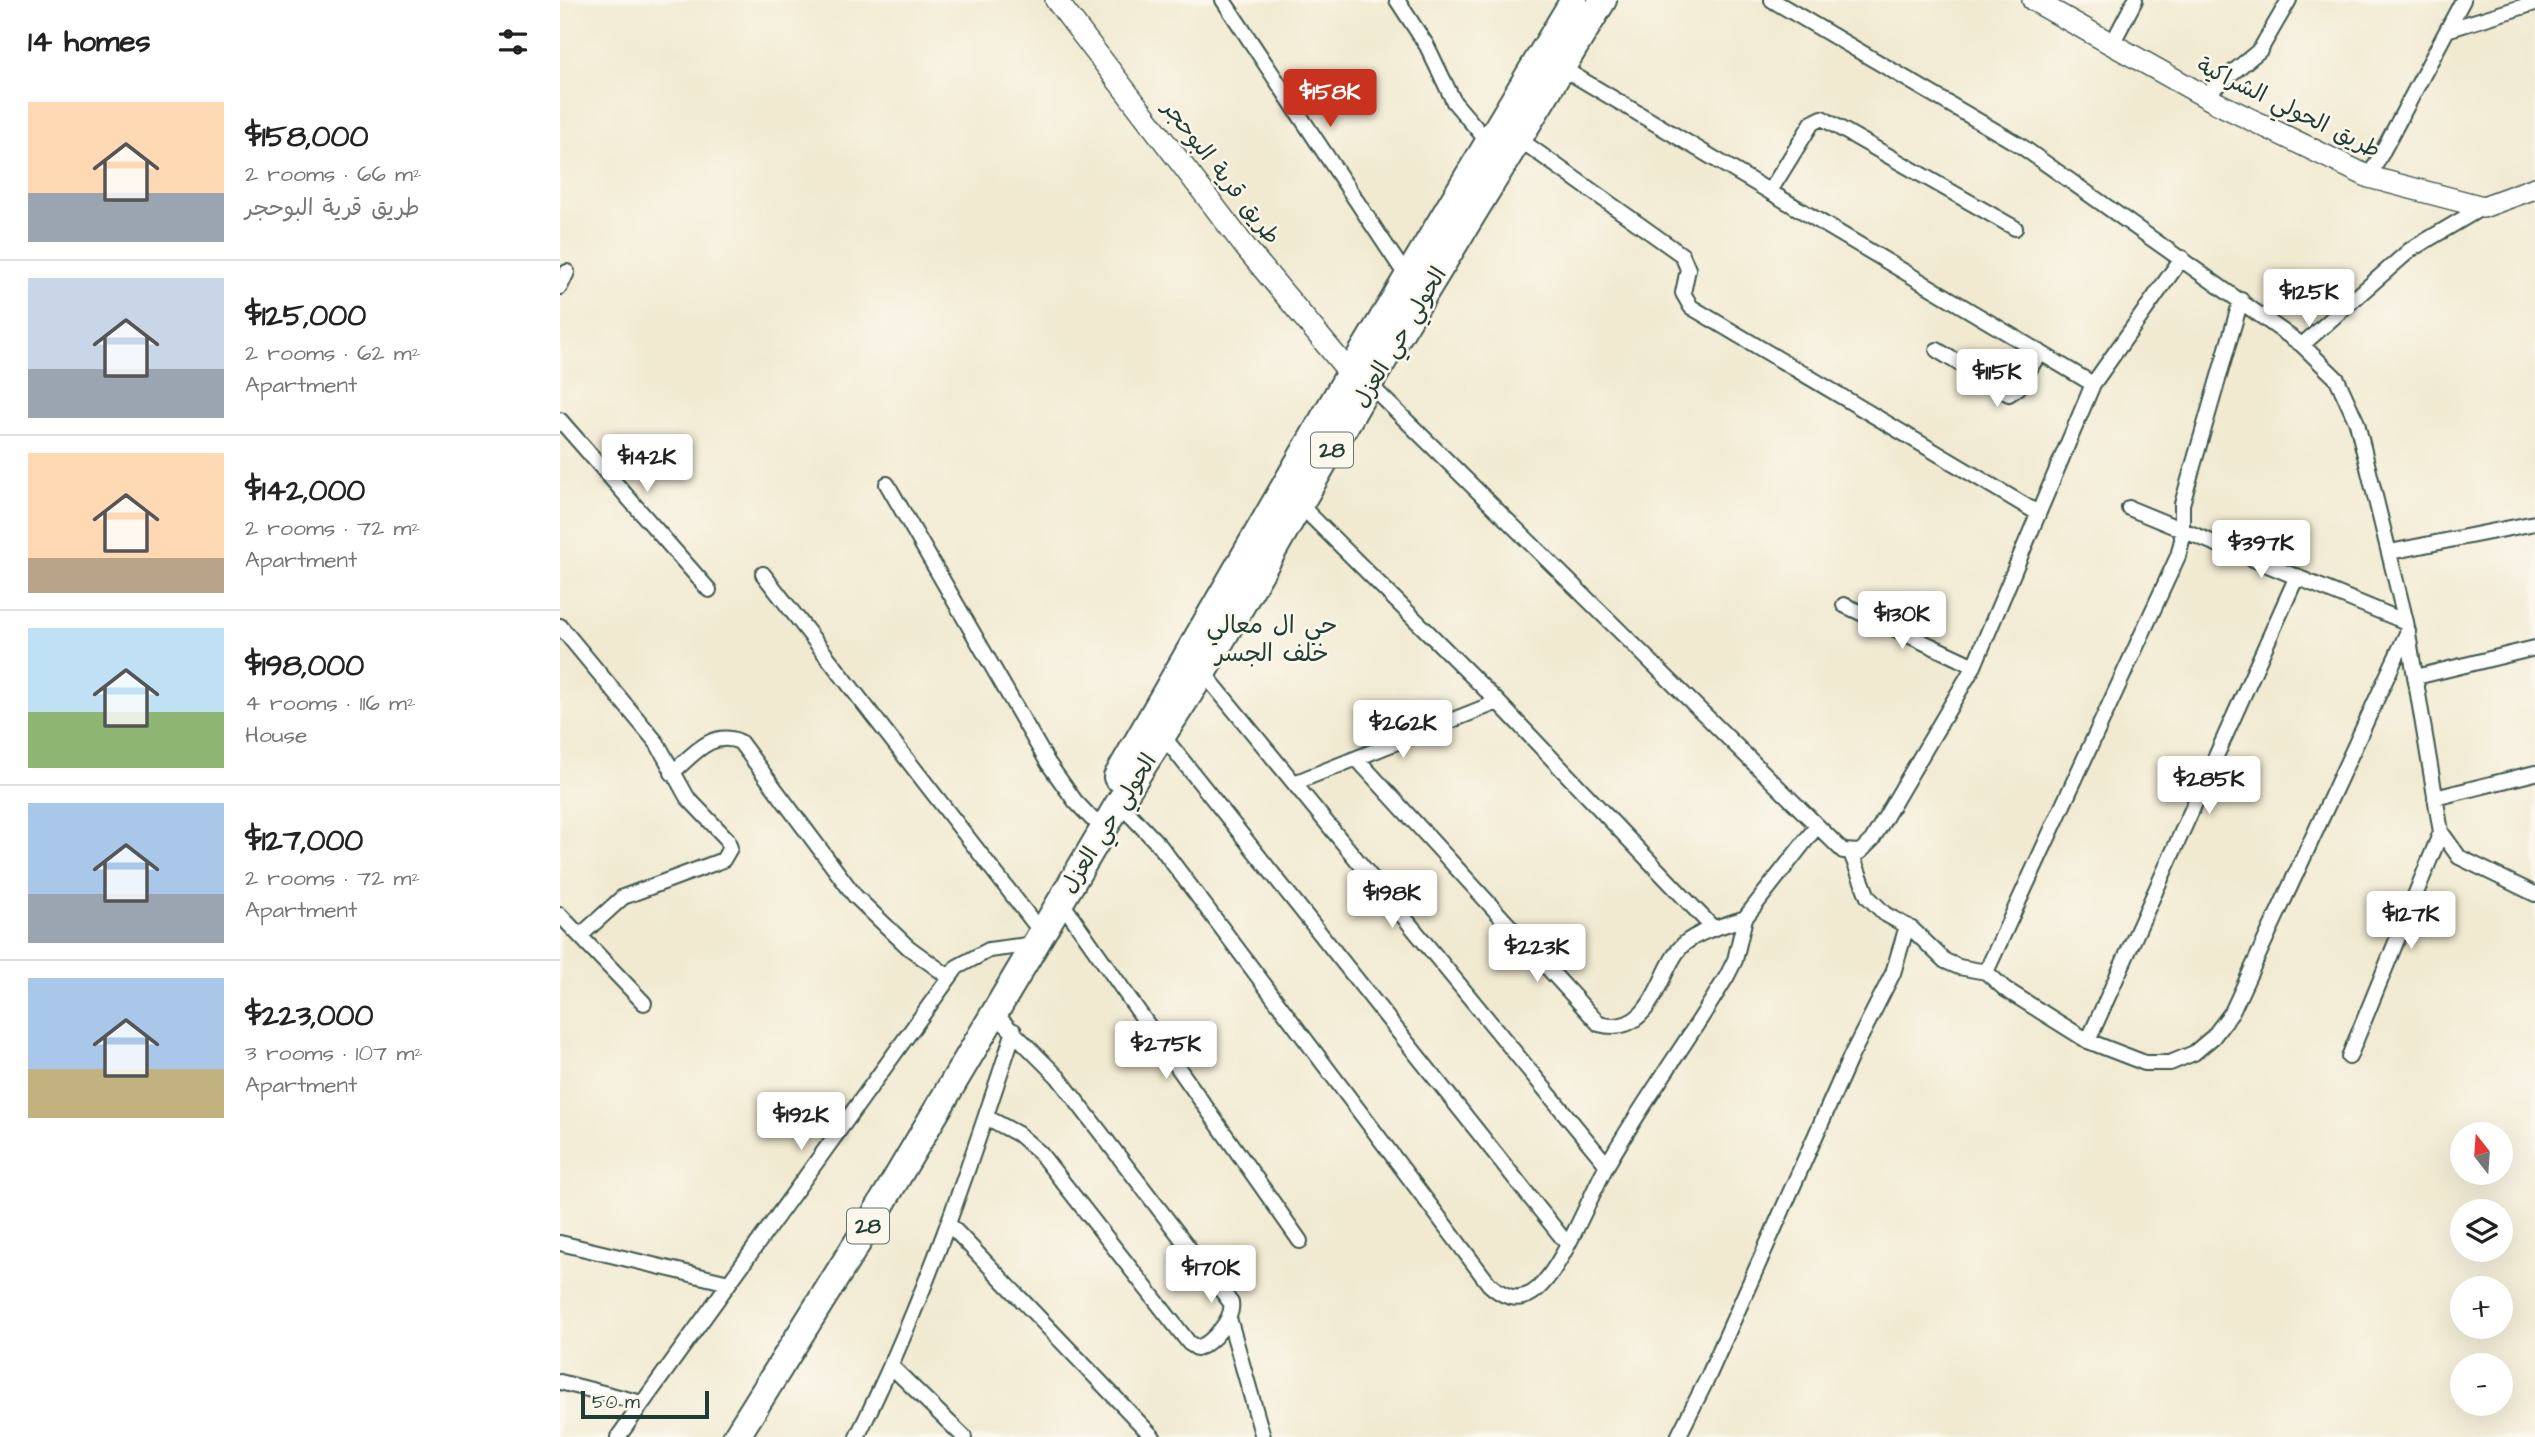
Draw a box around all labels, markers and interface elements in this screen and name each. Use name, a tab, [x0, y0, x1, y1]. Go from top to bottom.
text: 14 homes	[28, 21, 151, 63]
icon: filters	[494, 23, 532, 61]
street label: طريق الحولي الشراكية	[2190, 50, 2386, 170]
pin: $158K	[1281, 69, 1379, 129]
text: $158K	[1300, 76, 1360, 108]
street label: طريق قرية البوحجر	[1154, 92, 1288, 251]
text: $158,000	[245, 116, 368, 158]
icon: home	[84, 130, 168, 214]
text: 2 rooms · 66 m²	[245, 158, 422, 190]
text: طريق قرية البوحجر	[245, 192, 420, 224]
street label: الحولي حي العزل	[1345, 261, 1458, 416]
pin: $125K	[2260, 270, 2358, 329]
text: $125K	[2279, 276, 2339, 308]
text: $125,000	[245, 295, 366, 337]
icon: home	[84, 306, 168, 390]
text: 2 rooms · 62 m²	[245, 337, 420, 369]
pin: $115K	[1948, 350, 2046, 409]
text: $115K	[1973, 356, 2021, 388]
text: Apartment	[245, 369, 357, 401]
road number: 28	[1311, 433, 1353, 468]
pin: $142K	[598, 434, 696, 494]
text: $142K	[618, 441, 676, 473]
text: $142,000	[245, 470, 365, 512]
icon: home	[84, 481, 168, 565]
text: 2 rooms · 72 m²	[245, 512, 420, 544]
pin: $397K	[2212, 520, 2310, 580]
text: $397K	[2228, 527, 2294, 559]
text: Apartment	[245, 544, 357, 576]
pin: $130K	[1853, 592, 1951, 651]
text: $130K	[1874, 598, 1930, 630]
district label: حي ال معالي خلف الجسر	[1207, 609, 1337, 671]
text: $198,000	[245, 645, 364, 687]
icon: home	[84, 656, 168, 740]
text: 4 rooms · 116 m²	[245, 687, 416, 719]
pin: $262K	[1354, 700, 1452, 760]
text: $262K	[1369, 707, 1437, 739]
text: House	[245, 719, 308, 751]
street label: الحولي حي العزل	[1053, 748, 1168, 902]
pin: $285K	[2160, 756, 2258, 816]
text: $285K	[2173, 763, 2245, 795]
text: $127,000	[245, 820, 363, 862]
icon: home	[84, 831, 168, 915]
text: 2 rooms · 72 m²	[245, 862, 420, 894]
pin: $198K	[1343, 870, 1441, 930]
text: $198K	[1363, 877, 1421, 909]
pin: $127K	[2362, 892, 2460, 951]
text: Apartment	[245, 894, 357, 926]
text: $127K	[2383, 898, 2439, 930]
pin: $223K	[1488, 925, 1586, 984]
text: $223K	[1505, 931, 1569, 963]
text: $223,000	[245, 995, 373, 1037]
icon: home	[84, 1006, 168, 1090]
pin: $275K	[1117, 1021, 1215, 1081]
text: $275K	[1131, 1028, 1201, 1060]
text: 3 rooms · 107 m²	[245, 1037, 423, 1069]
text: Apartment	[245, 1069, 357, 1101]
pin: $192K	[752, 1092, 850, 1152]
text: $192K	[773, 1099, 829, 1131]
north arrow	[2450, 1122, 2513, 1185]
map controls	[2450, 1122, 2513, 1416]
button: layers	[2450, 1199, 2513, 1262]
road number: 28	[847, 1208, 889, 1244]
pin: $170K	[1162, 1246, 1260, 1305]
text: $170K	[1182, 1252, 1240, 1284]
button: +	[2450, 1276, 2513, 1339]
button: −	[2450, 1353, 2513, 1416]
scale bar	[581, 1388, 709, 1420]
text: 50 m	[592, 1389, 640, 1416]

